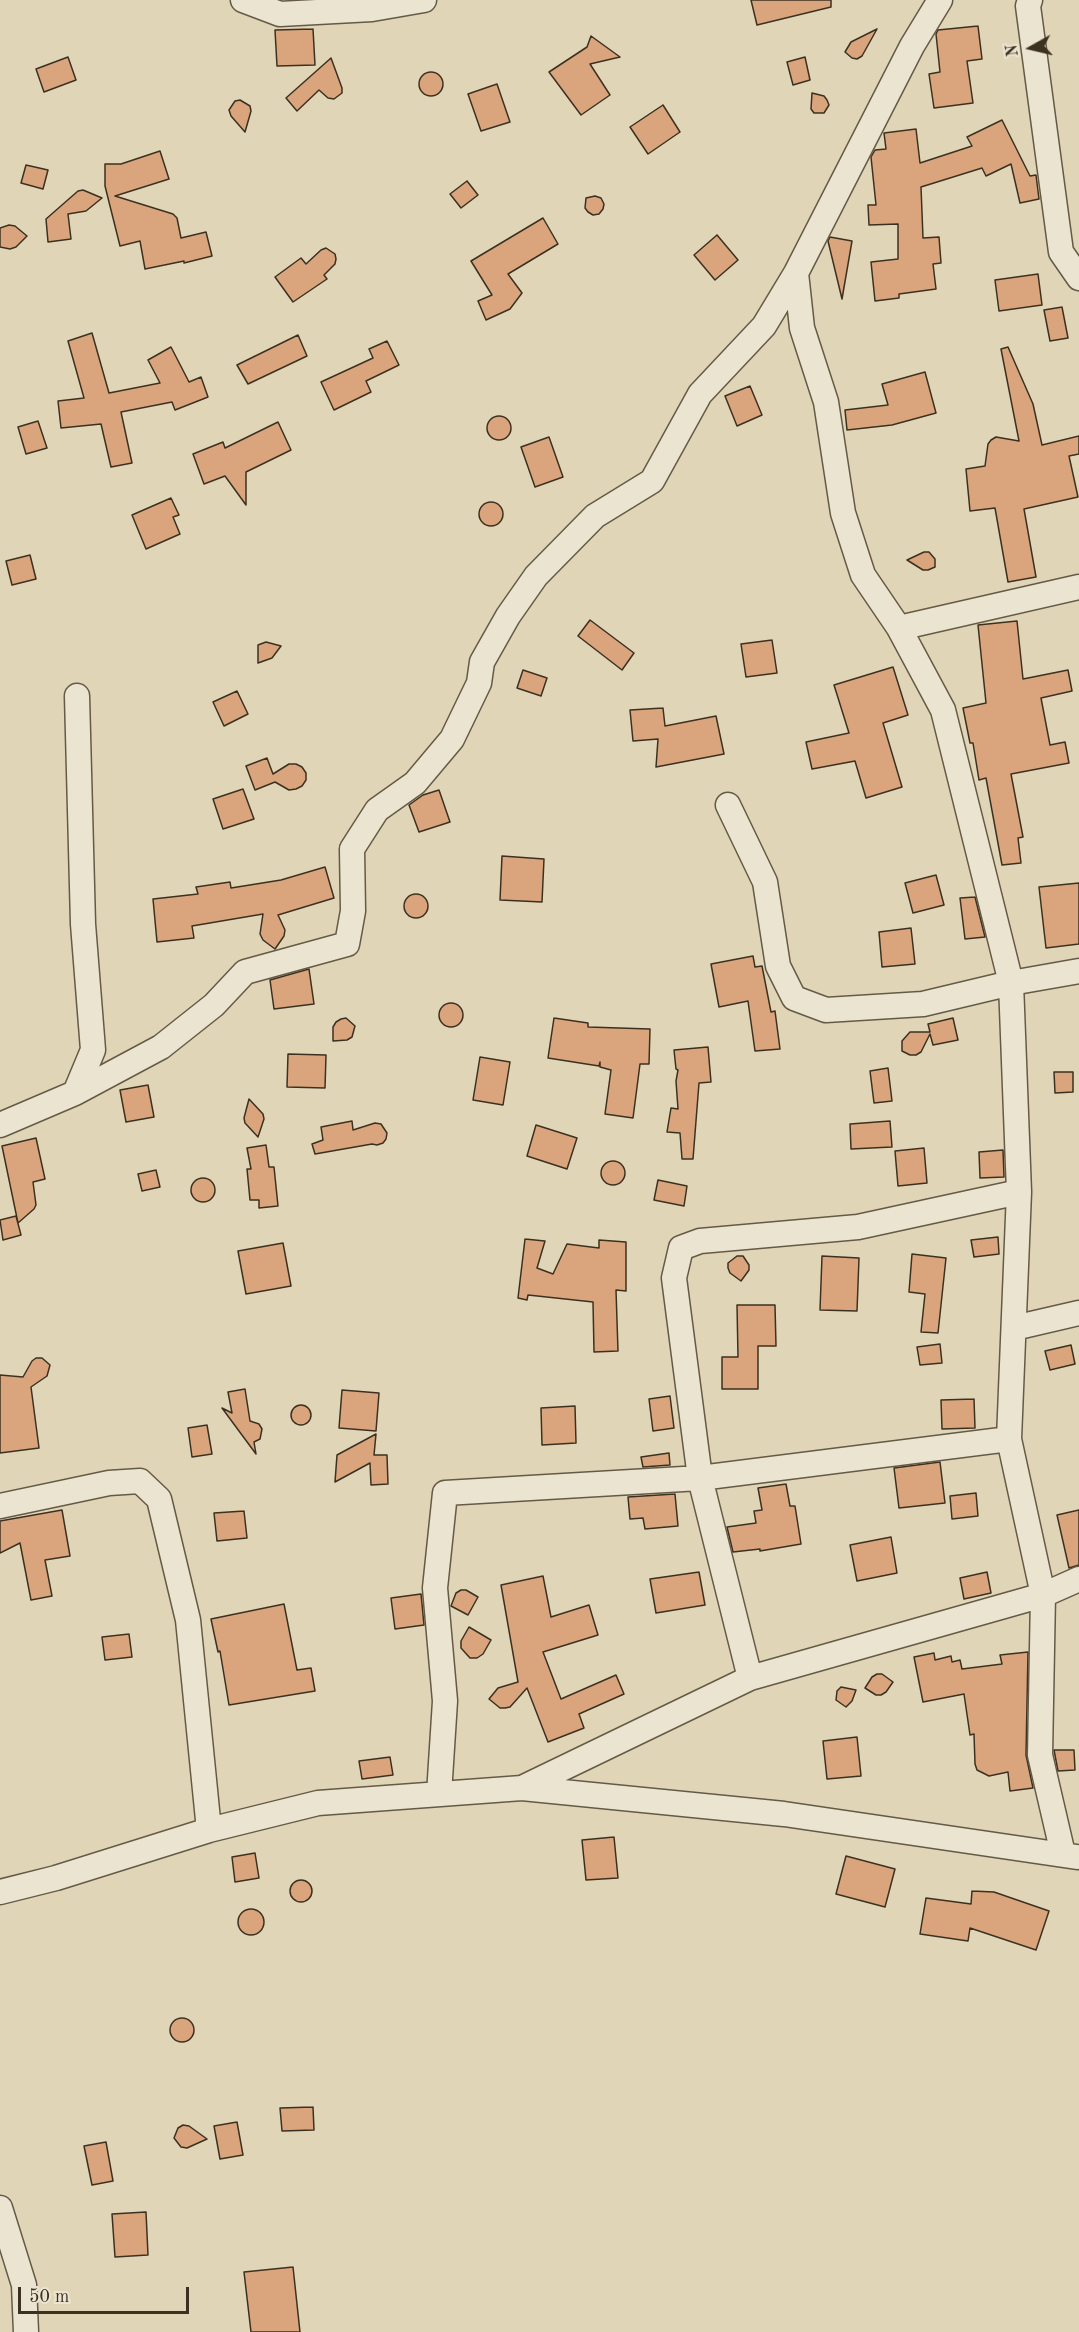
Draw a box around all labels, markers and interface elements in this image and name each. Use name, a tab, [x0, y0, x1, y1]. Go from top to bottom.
north arrow	[1001, 18, 1061, 78]
text: N	[1004, 43, 1022, 58]
scale bar	[21, 2275, 192, 2313]
text: 50 m	[29, 2288, 69, 2306]

